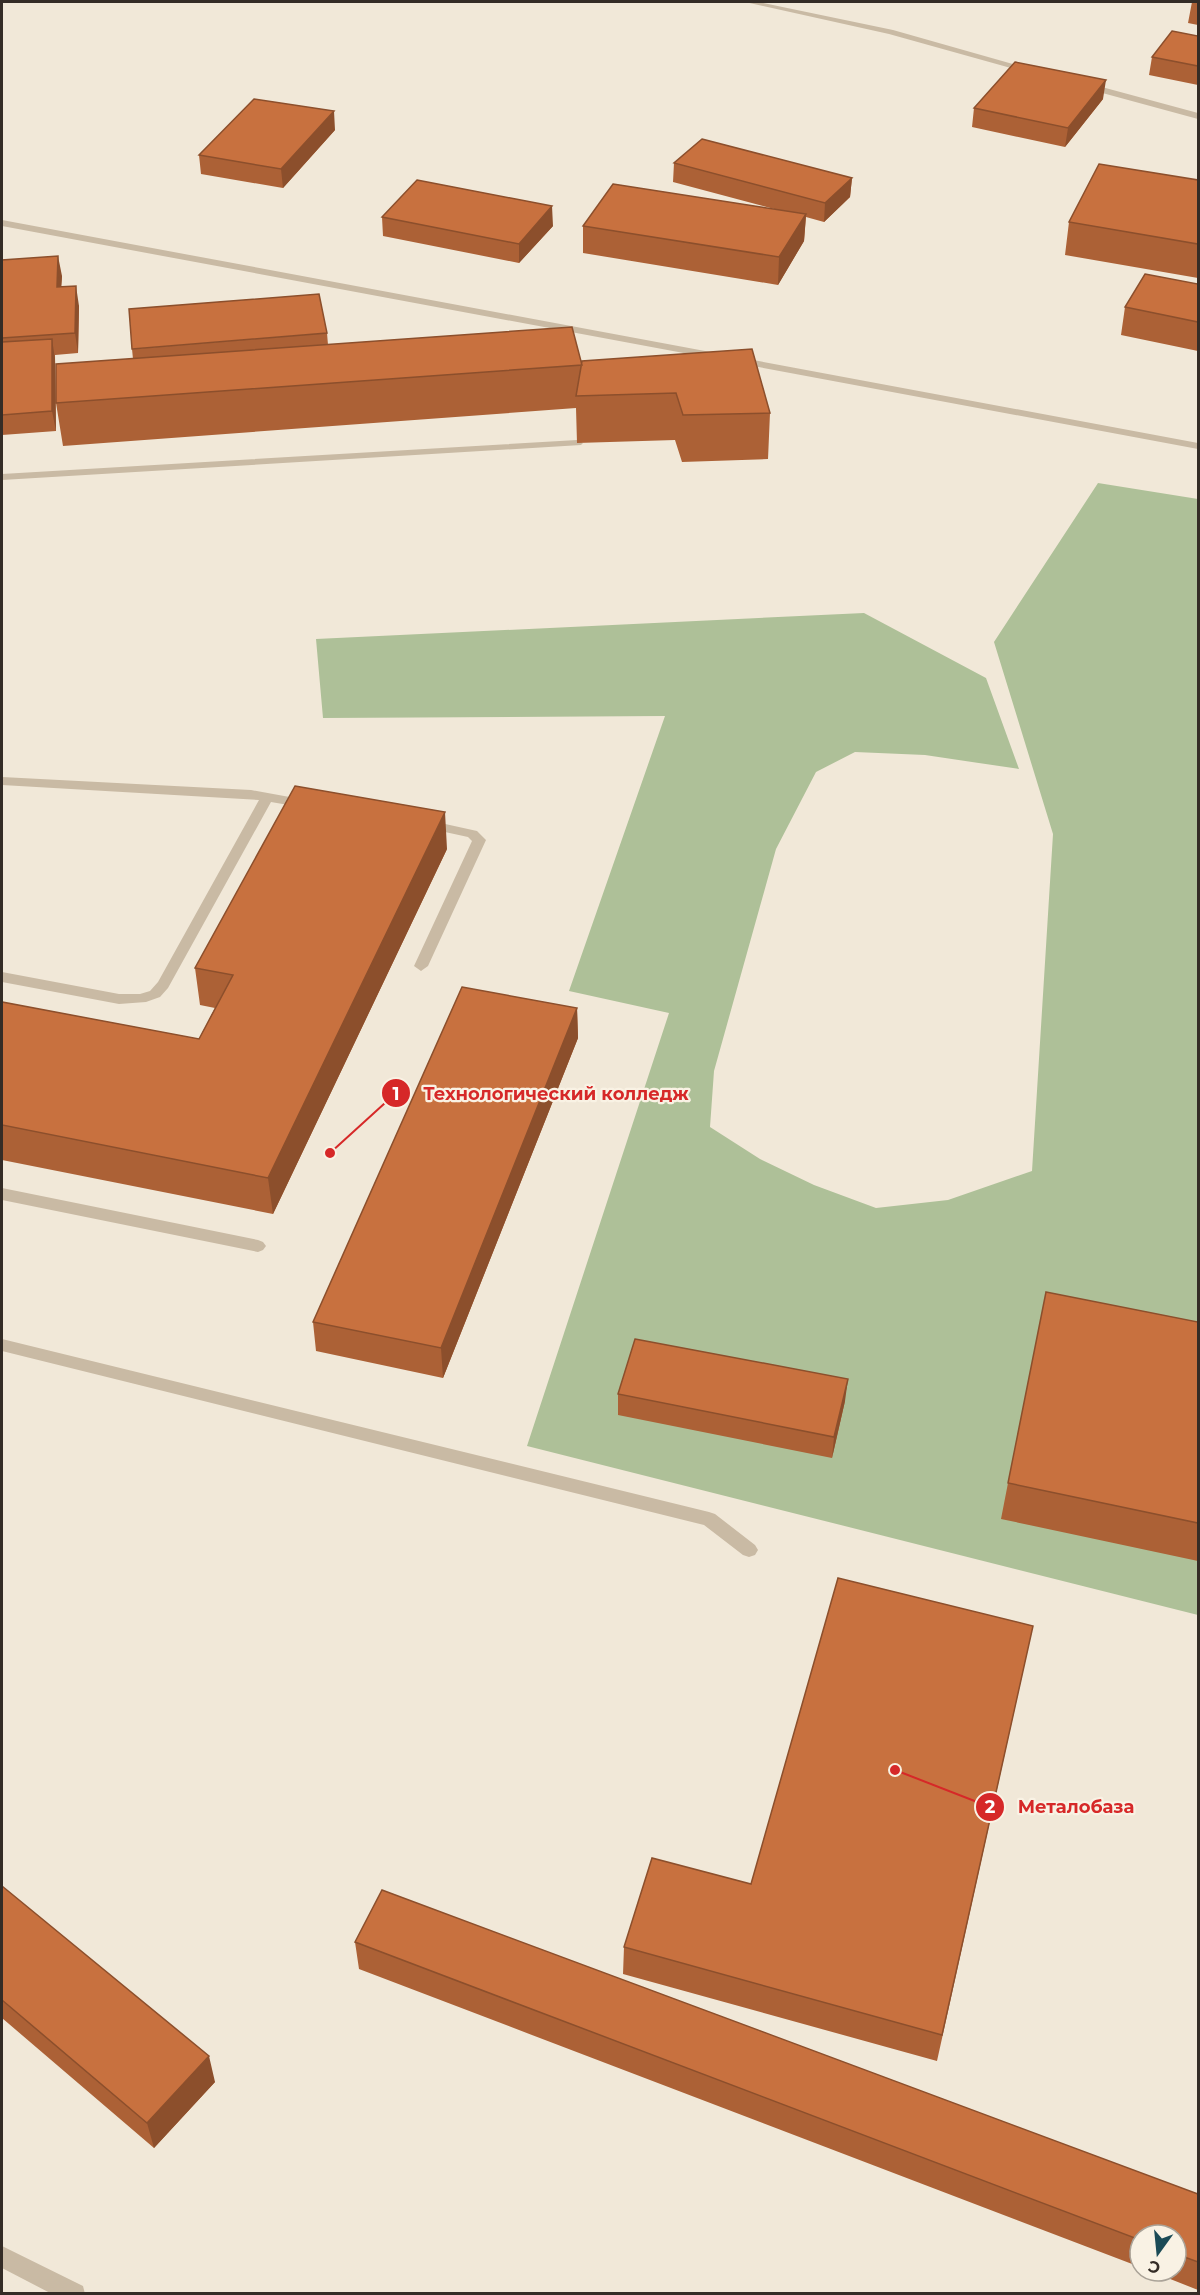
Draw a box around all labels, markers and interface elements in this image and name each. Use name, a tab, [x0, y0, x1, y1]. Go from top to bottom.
callout: Технологический колледж	[381, 1075, 701, 1111]
text: 1	[392, 1083, 400, 1105]
text: Технологический колледж	[423, 1083, 689, 1105]
callout: Металобаза	[975, 1789, 1146, 1825]
text: 2	[985, 1796, 996, 1818]
text: Металобаза	[1018, 1796, 1134, 1818]
north arrow	[1128, 2223, 1188, 2283]
text: С	[1146, 2256, 1162, 2278]

